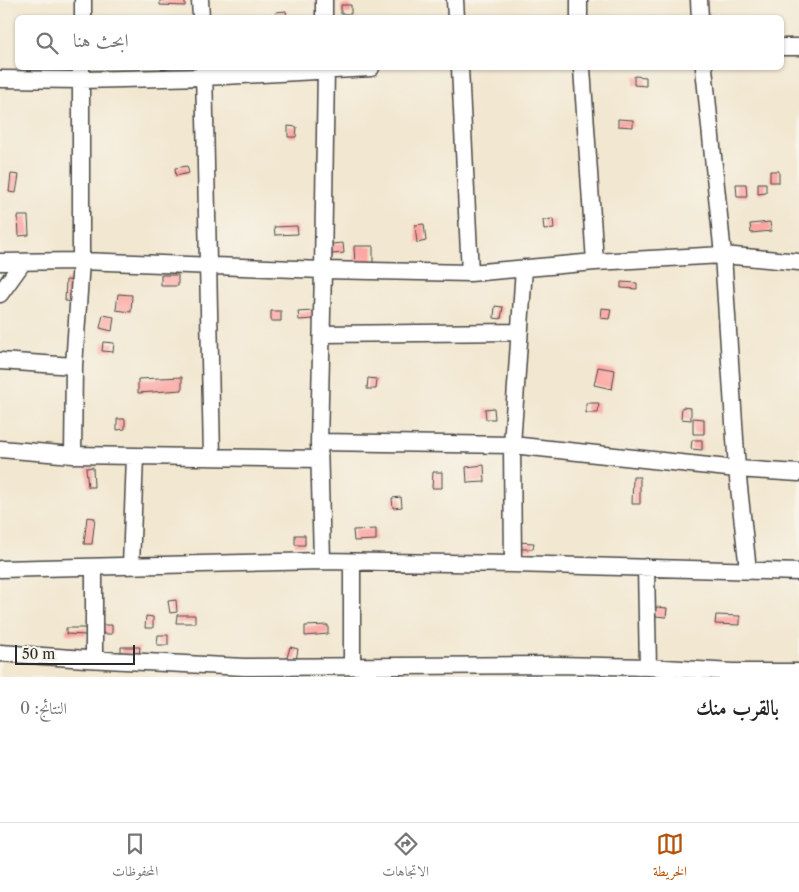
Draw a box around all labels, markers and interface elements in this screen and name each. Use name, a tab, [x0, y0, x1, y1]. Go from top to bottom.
search box	[15, 15, 784, 70]
icon: search	[33, 29, 61, 57]
text: ابحث هنا	[73, 29, 129, 52]
scale bar	[15, 642, 135, 665]
text: 50 m	[22, 645, 55, 663]
text: بالقرب منك	[696, 695, 779, 720]
text: النتائج: 0	[20, 698, 67, 718]
tab: المحفوظات	[112, 830, 158, 885]
tab: الاتجاهات	[382, 830, 429, 885]
tab: الخريطة	[653, 830, 687, 885]

